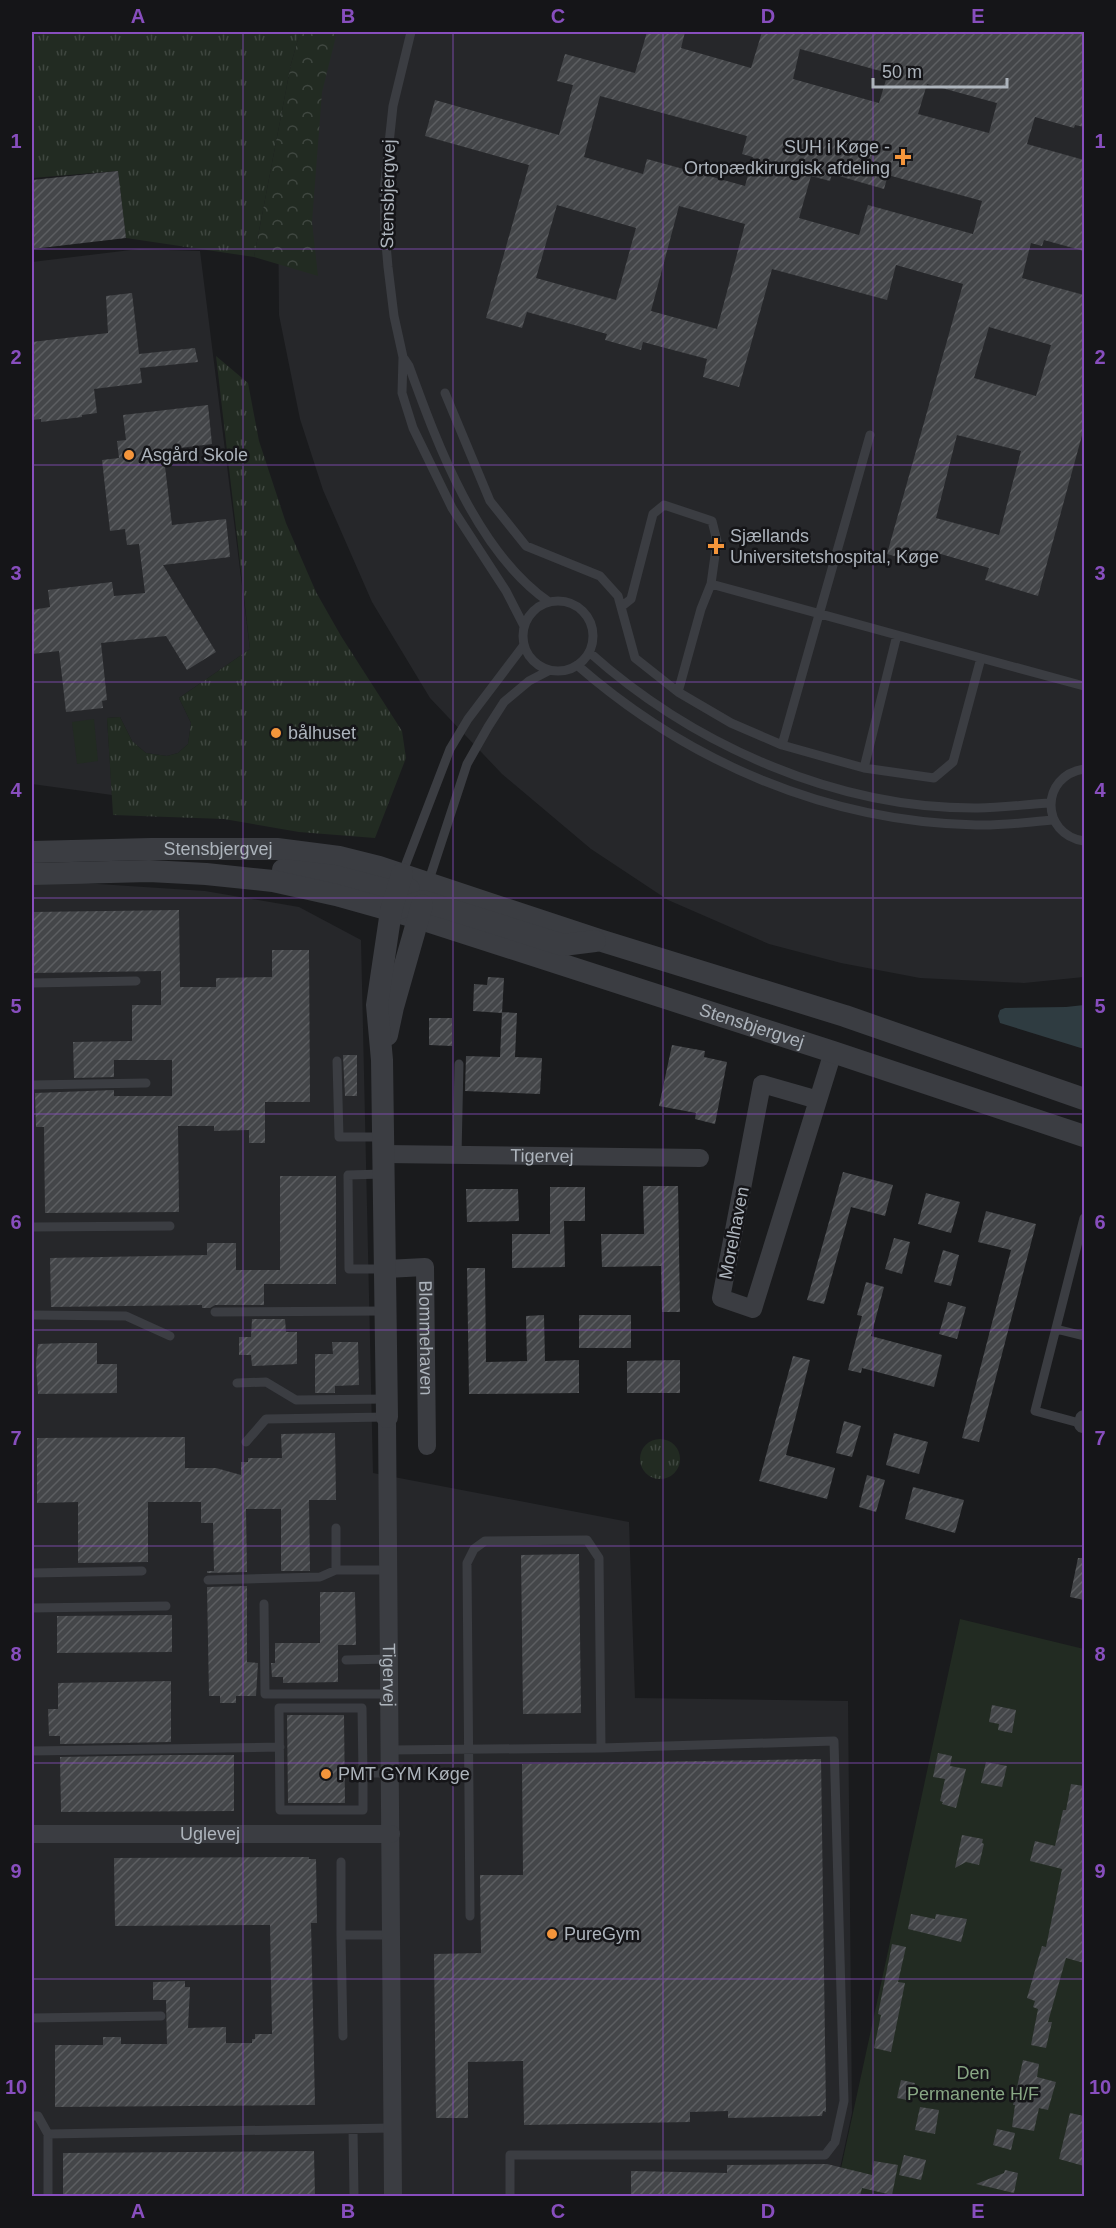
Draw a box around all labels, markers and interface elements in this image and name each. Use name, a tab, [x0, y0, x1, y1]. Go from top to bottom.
text: A	[131, 5, 145, 27]
text: B	[341, 5, 355, 27]
text: C	[551, 5, 565, 27]
text: D	[761, 5, 775, 27]
text: E	[971, 5, 985, 27]
scale bar	[873, 51, 1006, 89]
text: 50 m	[882, 62, 922, 82]
text: 1	[10, 130, 22, 152]
text: 1	[1094, 130, 1106, 152]
place label: SUH i Køge - Ortopædkirurgisk afdeling	[684, 137, 890, 178]
street label: Stensbjergvej	[377, 139, 399, 249]
marker: SUH i Køge - Ortopædkirurgisk afdeling	[894, 148, 912, 166]
text: 2	[10, 346, 22, 368]
text: 2	[1094, 346, 1106, 368]
place label: Asgård Skole	[141, 445, 248, 465]
marker: Asgård Skole	[122, 448, 136, 462]
place label: Sjællands Universitetshospital, Køge	[730, 526, 939, 567]
marker: Sjællands Universitetshospital, Køge	[707, 537, 725, 555]
text: 3	[10, 562, 22, 584]
text: 3	[1094, 562, 1106, 584]
place label: bålhuset	[288, 723, 356, 743]
marker: bålhuset	[269, 726, 283, 740]
text: 4	[10, 779, 22, 801]
text: 4	[1094, 779, 1106, 801]
street label: Stensbjergvej	[163, 839, 273, 859]
text: 5	[10, 995, 22, 1017]
text: 5	[1094, 995, 1106, 1017]
street label: Stensbjergvej	[697, 1000, 807, 1052]
street label: Tigervej	[510, 1146, 574, 1166]
street label: Morelhaven	[715, 1185, 753, 1281]
text: 6	[10, 1211, 22, 1233]
text: 6	[1094, 1211, 1106, 1233]
street label: Blommehaven	[415, 1280, 436, 1396]
text: 7	[10, 1427, 22, 1449]
text: 7	[1094, 1427, 1106, 1449]
text: 8	[10, 1643, 22, 1665]
street label: Tigervej	[379, 1643, 399, 1707]
text: 8	[1094, 1643, 1106, 1665]
place label: PMT GYM Køge	[338, 1764, 470, 1784]
marker: PMT GYM Køge	[319, 1767, 333, 1781]
street label: Uglevej	[180, 1824, 240, 1844]
text: 9	[10, 1860, 22, 1882]
text: 9	[1094, 1860, 1106, 1882]
place label: PureGym	[564, 1924, 640, 1944]
marker: PureGym	[545, 1927, 559, 1941]
park label: Den Permanente H/F	[907, 2063, 1039, 2104]
text: 10	[5, 2076, 27, 2098]
text: 10	[1089, 2076, 1111, 2098]
text: A	[131, 2200, 145, 2222]
text: B	[341, 2200, 355, 2222]
text: C	[551, 2200, 565, 2222]
text: D	[761, 2200, 775, 2222]
text: E	[971, 2200, 985, 2222]

